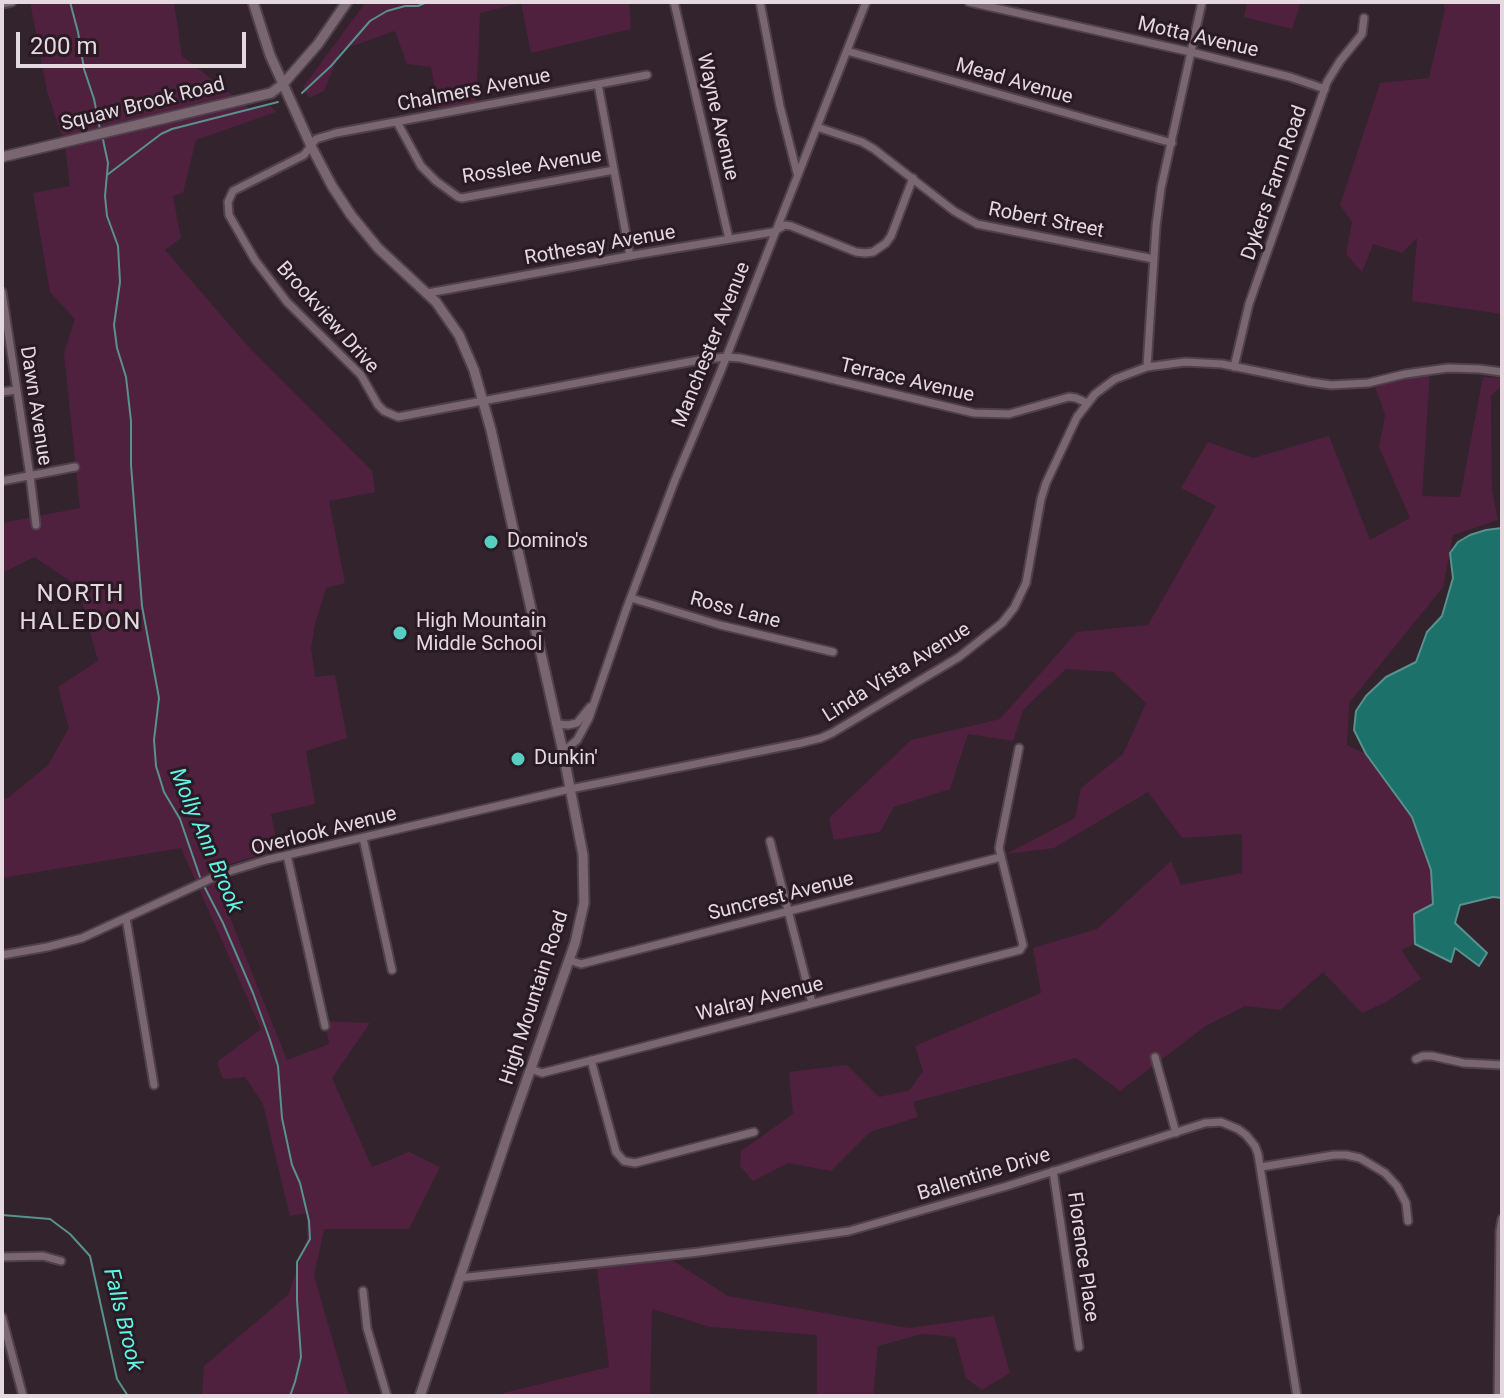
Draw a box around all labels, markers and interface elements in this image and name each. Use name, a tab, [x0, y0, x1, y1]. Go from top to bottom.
street label: Motta Avenue	[1135, 12, 1261, 64]
scale bar	[20, 16, 250, 66]
text: 200 m	[30, 32, 97, 60]
street label: Wayne Avenue	[691, 51, 743, 183]
street label: Mead Avenue	[953, 54, 1075, 110]
street label: Chalmers Avenue	[395, 64, 553, 118]
street label: Squaw Brook Road	[59, 73, 227, 137]
street label: Dykers Farm Road	[1237, 103, 1313, 263]
street label: Rosslee Avenue	[461, 144, 603, 190]
street label: Robert Street	[986, 198, 1106, 244]
street label: Rothesay Avenue	[523, 221, 677, 271]
street label: Brookview Drive	[271, 257, 383, 379]
street label: Manchester Avenue	[668, 259, 756, 431]
street label: Dawn Avenue	[14, 345, 56, 467]
street label: Terrace Avenue	[838, 354, 976, 408]
place label: Domino's	[507, 530, 588, 554]
marker: Domino's	[482, 533, 500, 551]
district label: NORTH HALEDON	[20, 581, 142, 637]
street label: Ross Lane	[687, 587, 783, 635]
place label: High Mountain Middle School	[416, 610, 547, 657]
street label: Linda Vista Avenue	[819, 618, 975, 728]
marker: High Mountain Middle School	[391, 624, 409, 642]
place label: Dunkin'	[534, 747, 598, 771]
marker: Dunkin'	[509, 750, 527, 768]
water label: Molly Ann Brook	[163, 764, 247, 918]
street label: Overlook Avenue	[249, 802, 399, 862]
street label: Suncrest Avenue	[706, 867, 856, 927]
street label: High Mountain Road	[496, 908, 574, 1088]
street label: Walray Avenue	[694, 973, 826, 1027]
street label: Ballentine Drive	[915, 1143, 1053, 1207]
street label: Florence Place	[1061, 1190, 1103, 1324]
water label: Falls Brook	[96, 1266, 148, 1374]

